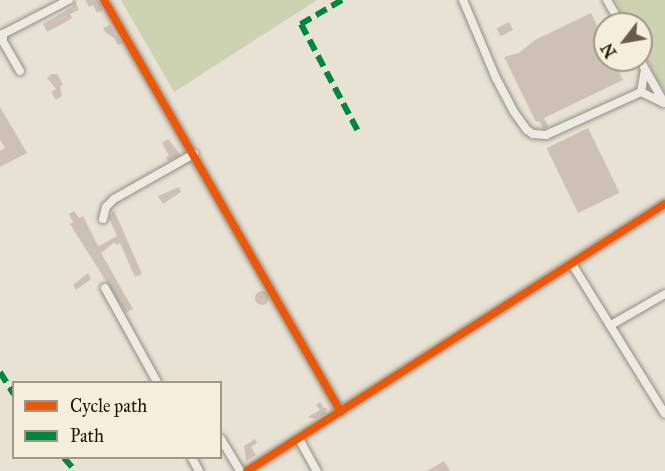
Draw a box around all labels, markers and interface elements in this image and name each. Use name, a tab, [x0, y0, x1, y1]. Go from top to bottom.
north arrow	[593, 12, 653, 72]
text: N	[597, 40, 621, 61]
legend	[12, 381, 222, 459]
text: Cycle path	[70, 395, 147, 417]
text: Path	[70, 425, 104, 447]

